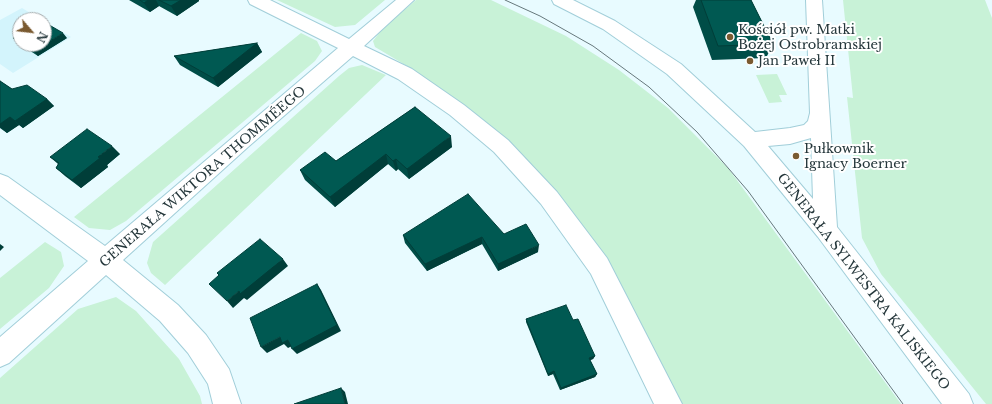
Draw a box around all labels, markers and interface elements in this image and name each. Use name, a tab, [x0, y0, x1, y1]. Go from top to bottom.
north arrow	[12, 12, 52, 52]
place label: Kościół pw. Matki Bożej Ostrobramskiej	[738, 22, 882, 53]
text: N	[33, 29, 50, 45]
marker: Kościół pw. Matki Bożej Ostrobramskiej	[725, 32, 735, 42]
place label: Jan Paweł II	[758, 53, 835, 69]
marker: Jan Paweł II	[745, 56, 755, 66]
street label: GENERAŁA WIKTORA THOMMÉEGO	[97, 83, 309, 271]
place label: Pułkownik Ignacy Boerner	[804, 141, 907, 172]
marker: Pułkownik Ignacy Boerner	[791, 151, 801, 161]
street label: GENERAŁA SYLWESTRA KALISKIEGO	[773, 170, 953, 394]

